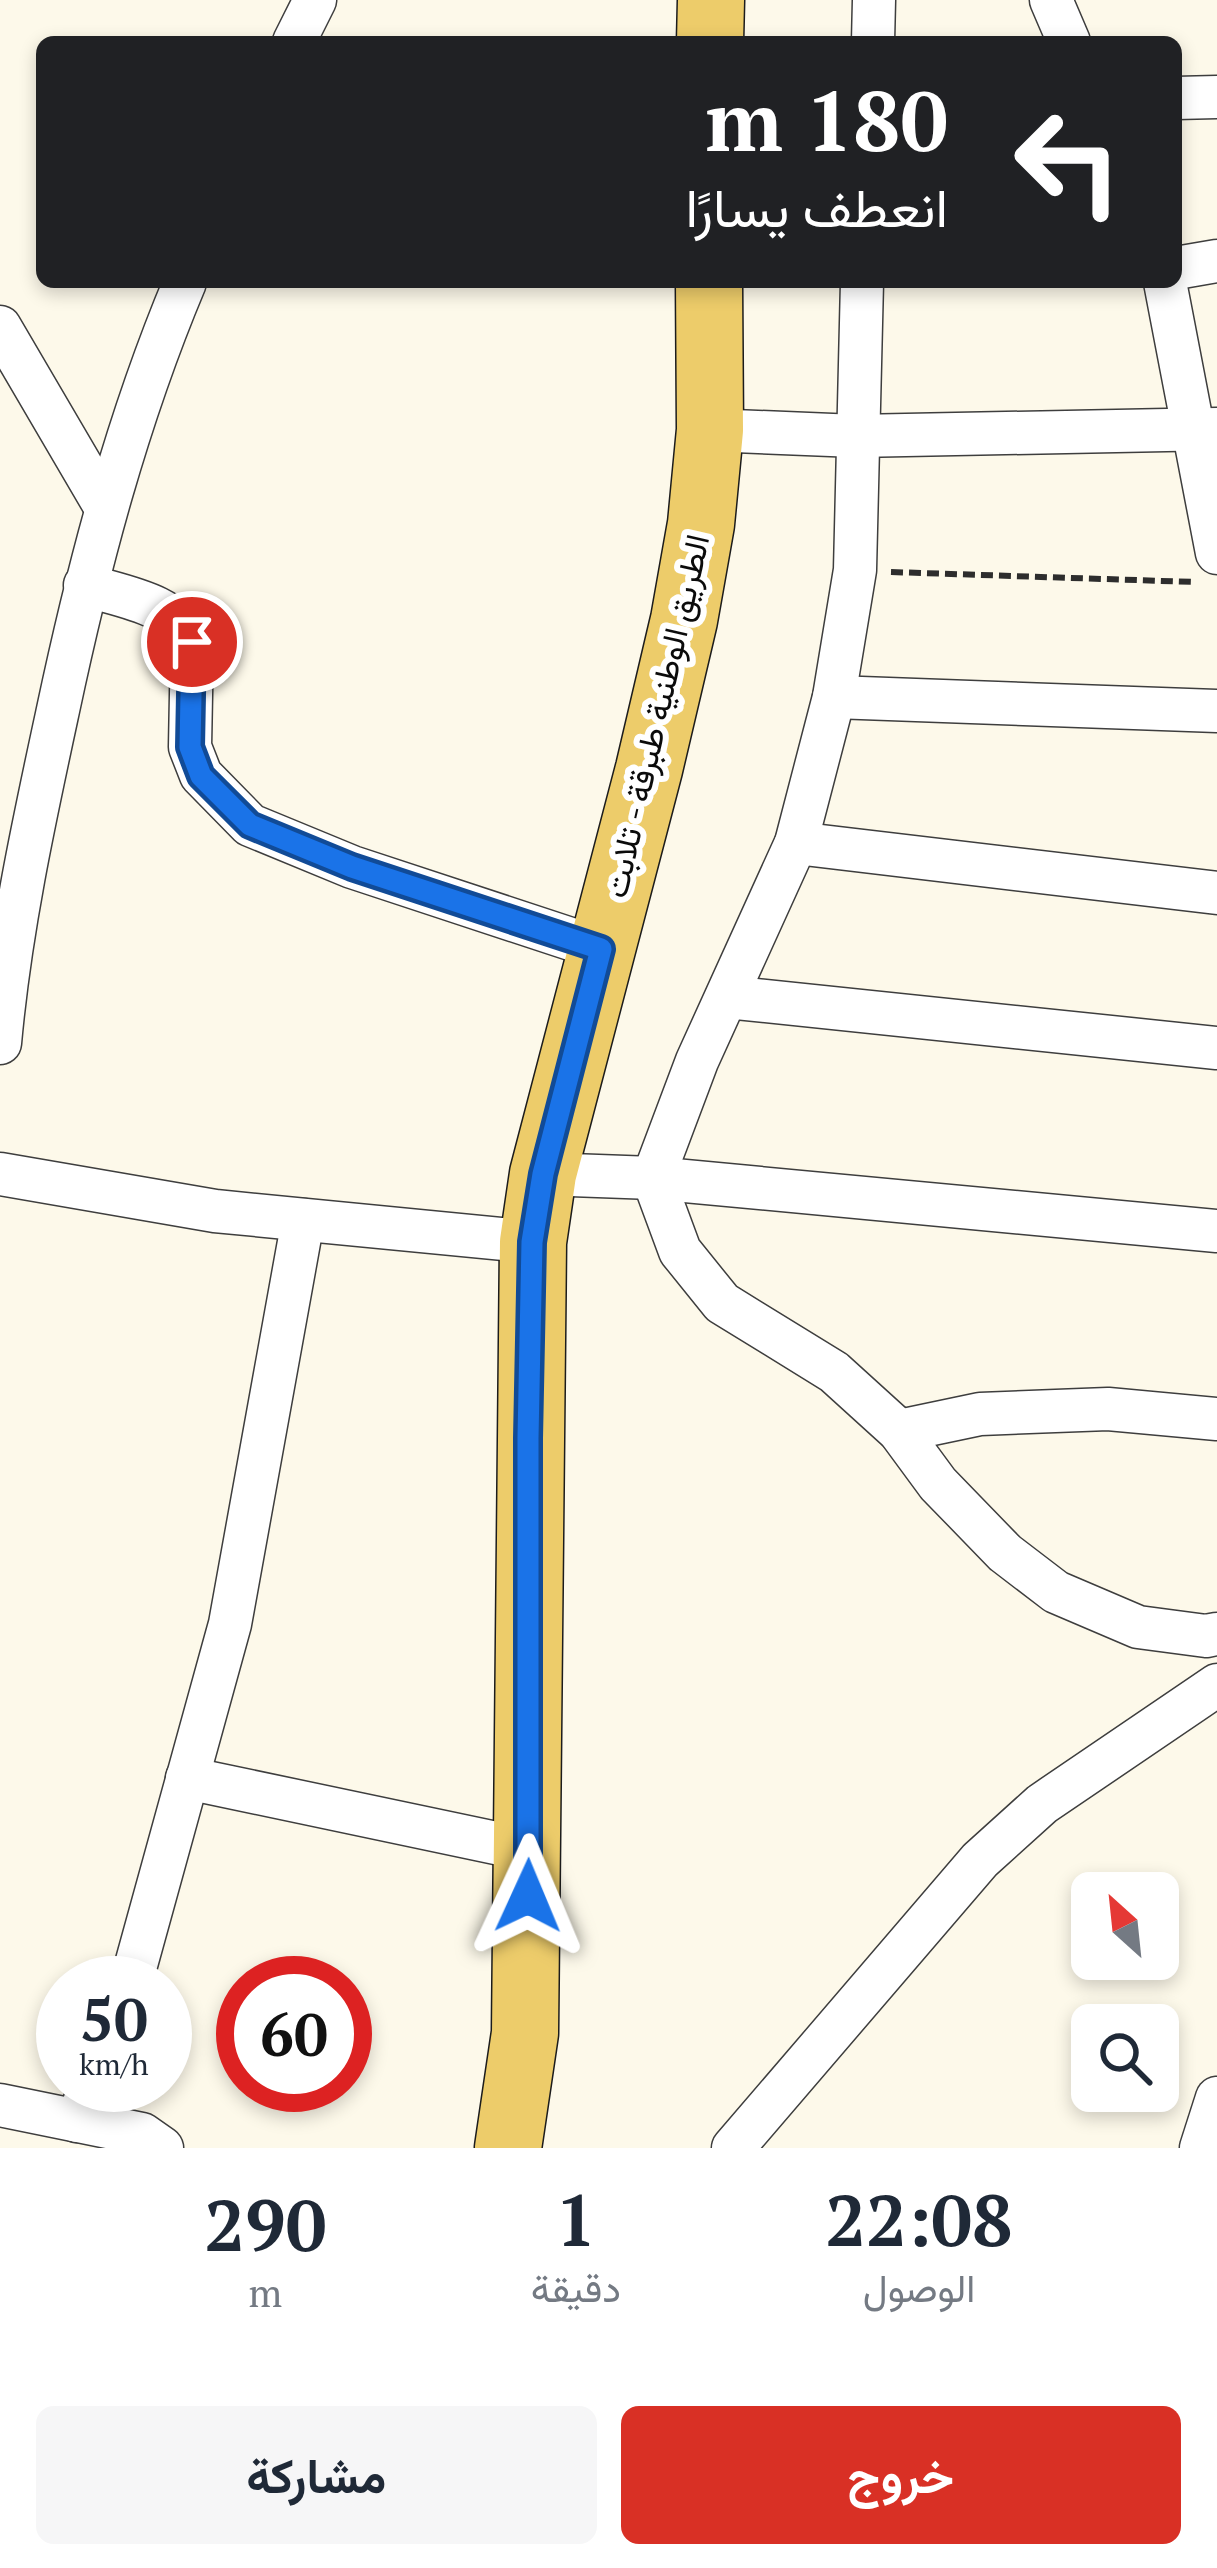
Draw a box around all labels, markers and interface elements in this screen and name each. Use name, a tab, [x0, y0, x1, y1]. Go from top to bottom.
text: 180 m	[705, 64, 948, 175]
icon: left	[990, 84, 1146, 240]
text: انعطف يسارًا	[686, 171, 948, 242]
street label: الطريق الوطنية طبرقة - تلابت	[593, 530, 718, 902]
pin	[141, 591, 243, 693]
icon: arrive	[159, 609, 225, 675]
position arrow	[465, 1833, 591, 1959]
north arrow	[1071, 1872, 1179, 1980]
map controls	[1071, 1872, 1179, 2112]
speed limit sign: 60	[216, 1956, 372, 2112]
text: 50	[80, 1979, 148, 2058]
button: search	[1071, 2004, 1179, 2112]
text: km/h	[79, 2044, 149, 2084]
text: 1	[555, 2171, 596, 2267]
text: 22:08	[825, 2171, 1013, 2267]
text: 290	[204, 2176, 326, 2272]
text: دقيقة	[531, 2261, 621, 2313]
text: الوصول	[863, 2261, 975, 2313]
text: m	[249, 2266, 282, 2318]
button: مشاركة	[36, 2406, 597, 2544]
button: خروج	[621, 2406, 1181, 2544]

